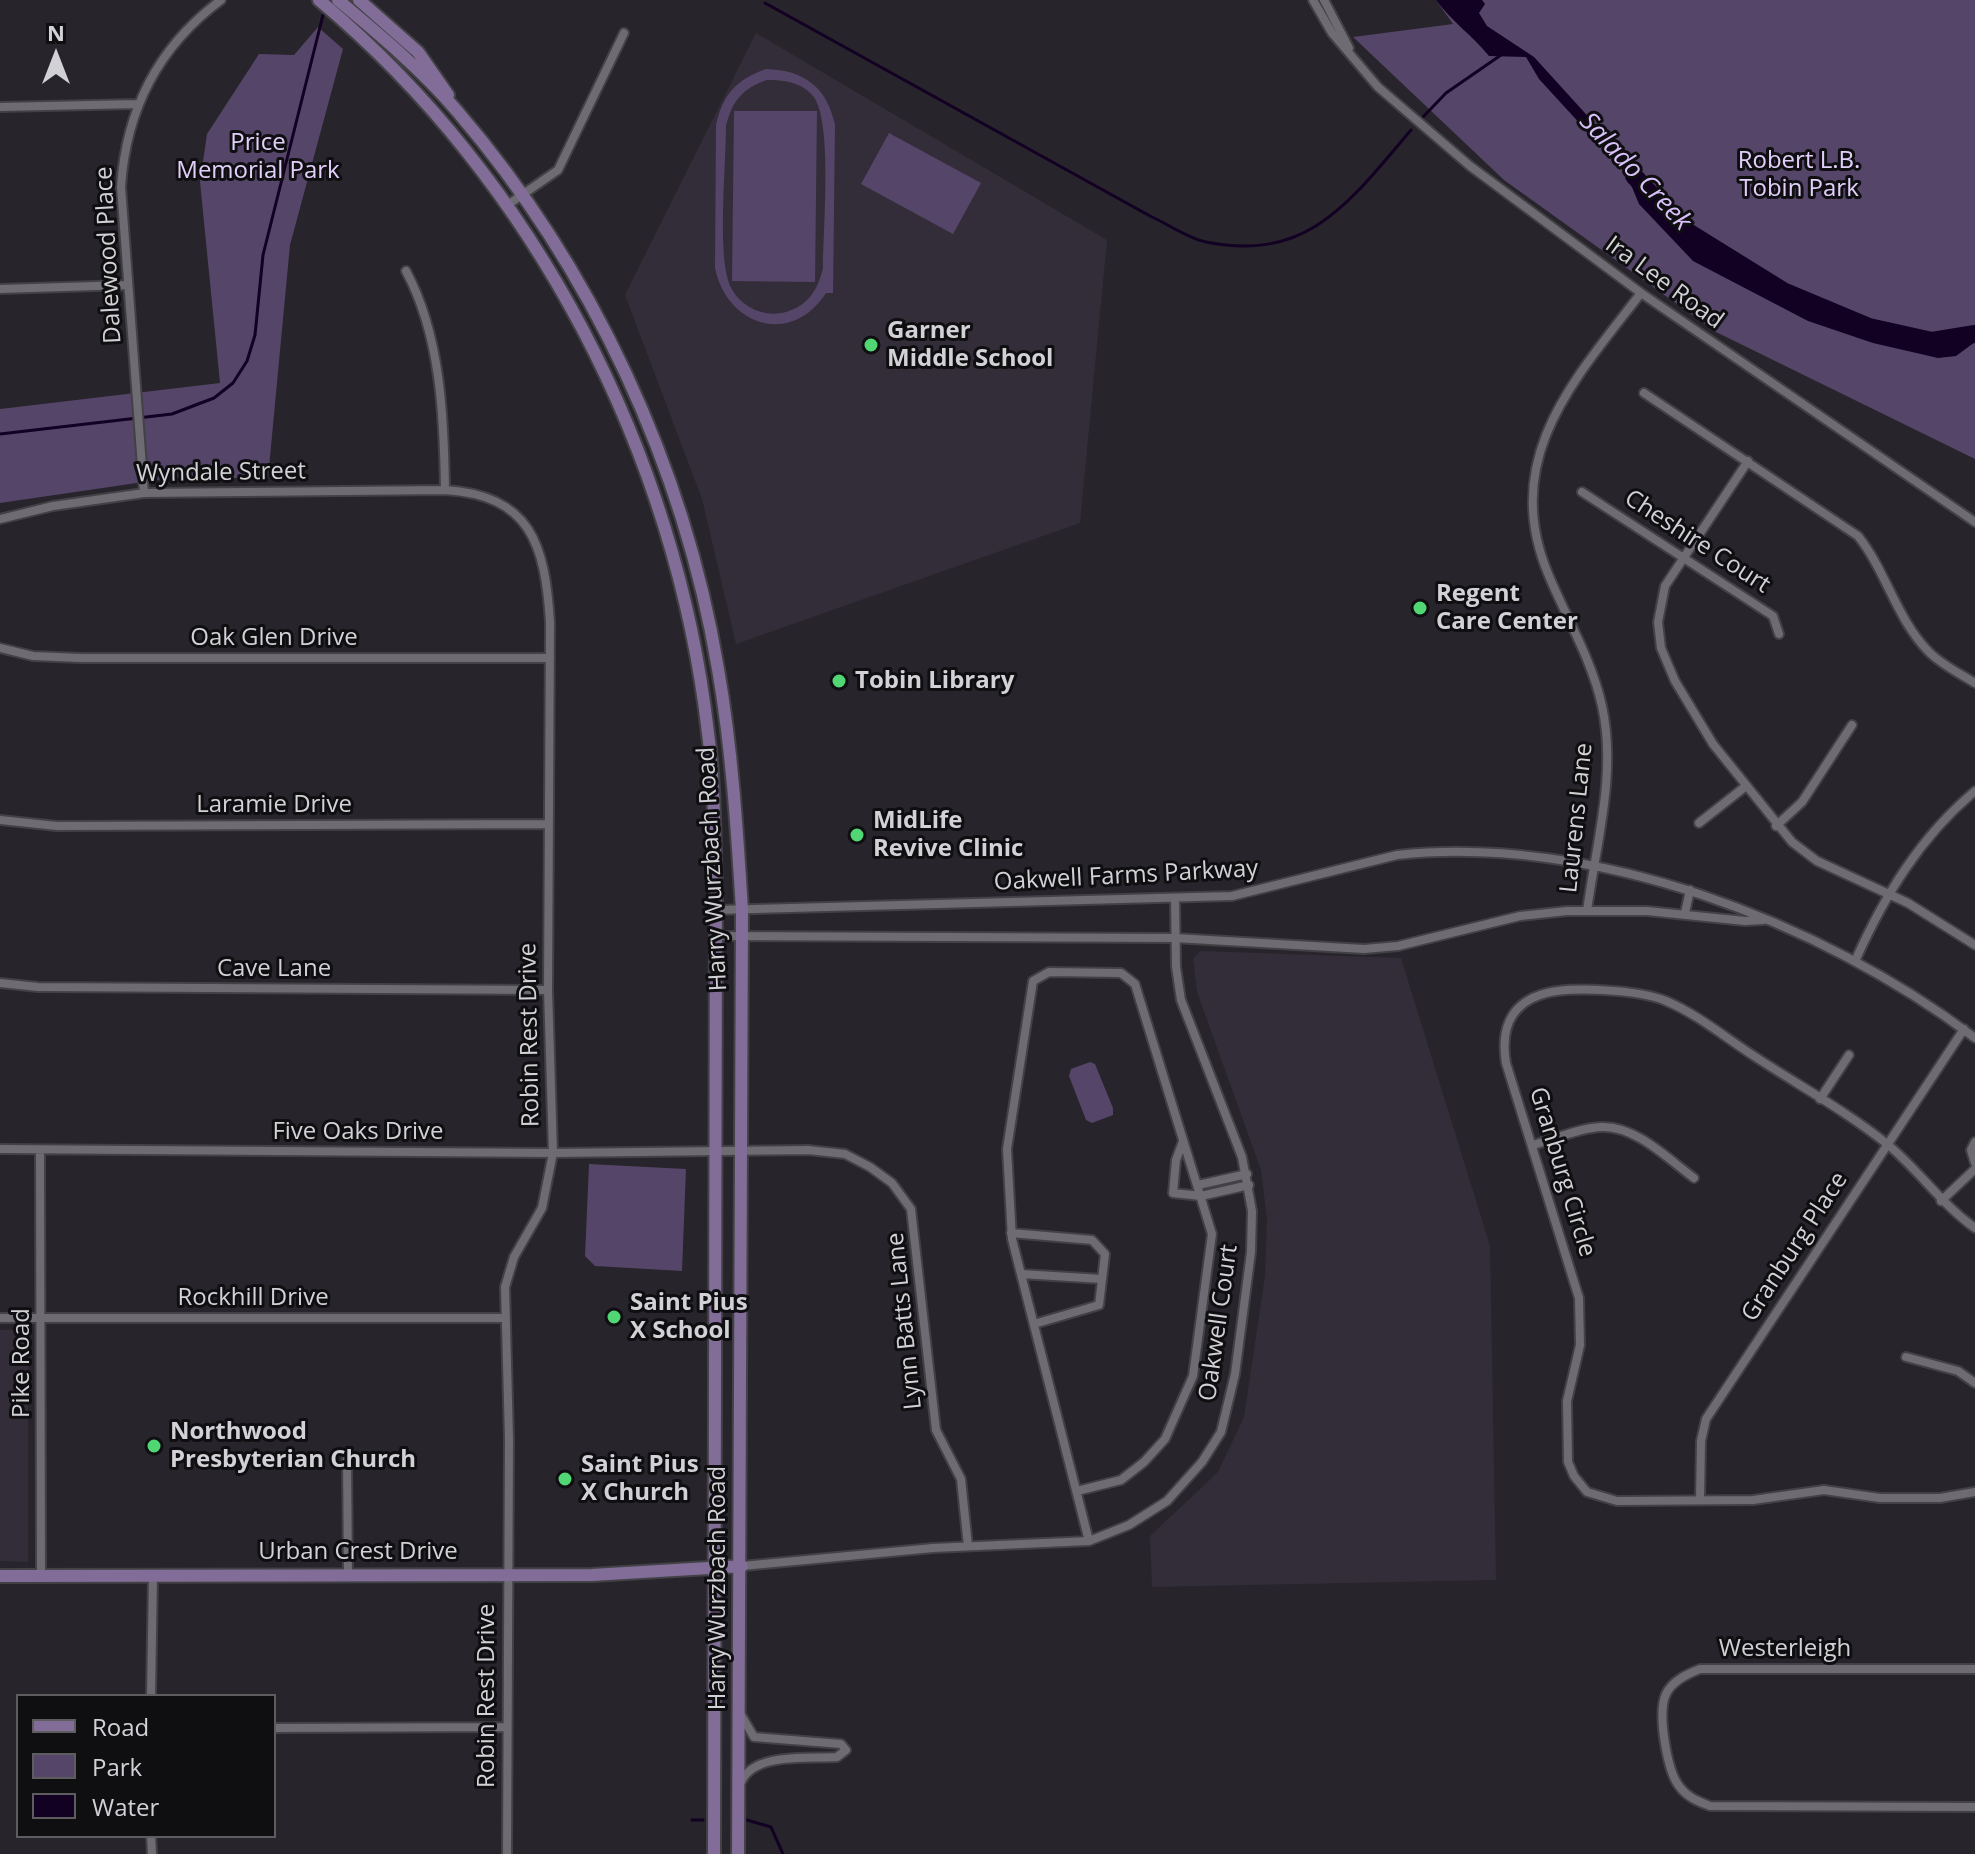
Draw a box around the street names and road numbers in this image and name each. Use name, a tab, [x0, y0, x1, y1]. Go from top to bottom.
street label: Dalewood Place	[90, 166, 128, 344]
street label: Ira Lee Road	[1599, 230, 1729, 336]
street label: Wyndale Street	[136, 457, 306, 489]
street label: Cheshire Court	[1619, 484, 1775, 600]
street label: Oak Glen Drive	[190, 624, 358, 652]
street label: Laurens Lane	[1555, 742, 1599, 894]
street label: Harry Wurzbach Road	[692, 746, 734, 992]
street label: Laramie Drive	[196, 791, 352, 819]
street label: Oakwell Farms Parkway	[993, 855, 1259, 897]
street label: Robin Rest Drive	[514, 943, 546, 1127]
street label: Cave Lane	[217, 955, 331, 983]
street label: Granburg Circle	[1523, 1084, 1601, 1260]
street label: Five Oaks Drive	[272, 1118, 444, 1146]
street label: Granburg Place	[1736, 1167, 1854, 1327]
street label: Lynn Batts Lane	[881, 1231, 929, 1411]
street label: Oakwell Court	[1194, 1243, 1244, 1403]
street label: Rockhill Drive	[177, 1284, 329, 1312]
street label: Pike Road	[8, 1308, 36, 1418]
street label: Harry Wurzbach Road	[704, 1466, 732, 1710]
street label: Urban Crest Drive	[258, 1538, 458, 1566]
street label: Robin Rest Drive	[473, 1604, 501, 1788]
street label: Westerleigh	[1719, 1635, 1851, 1663]

